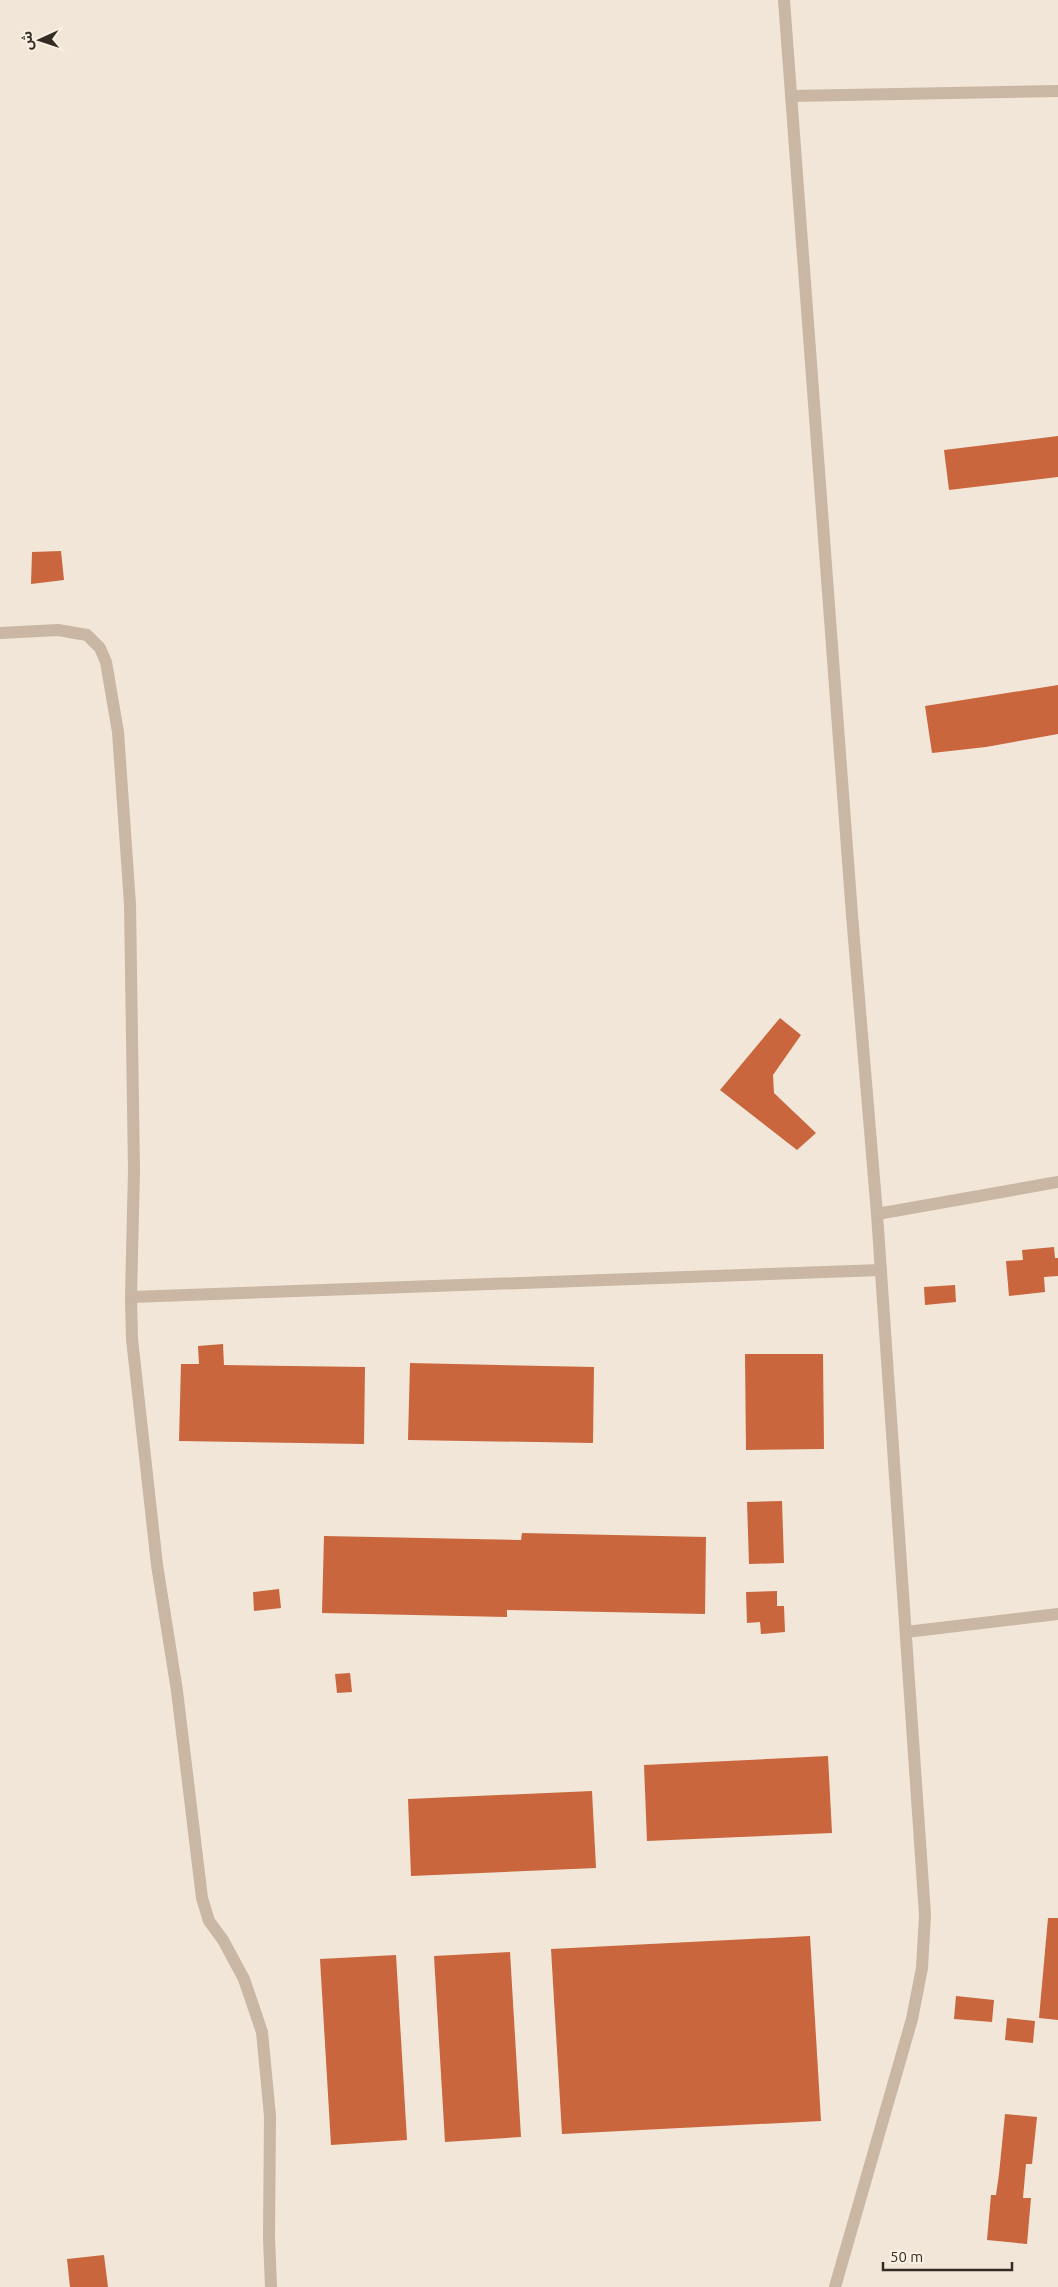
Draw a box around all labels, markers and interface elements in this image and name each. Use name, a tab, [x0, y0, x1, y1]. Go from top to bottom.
north arrow	[15, 15, 65, 65]
text: ش	[19, 31, 36, 51]
scale bar	[883, 2240, 1012, 2272]
text: 50 m	[890, 2248, 923, 2265]

